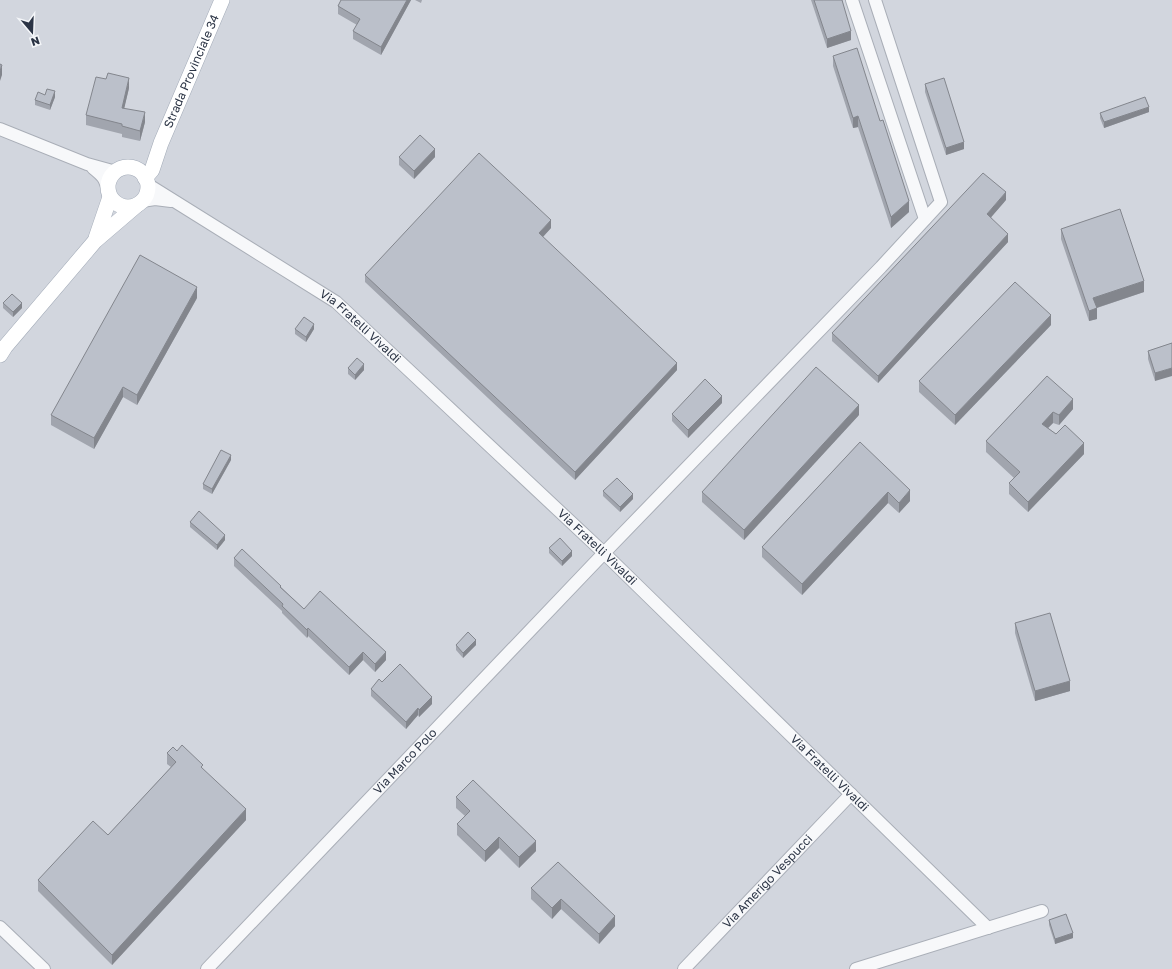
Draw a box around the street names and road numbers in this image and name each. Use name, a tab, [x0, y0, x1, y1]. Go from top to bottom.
street label: Strada Provinciale 34	[160, 12, 222, 130]
street label: Via Fratelli Vivaldi	[317, 286, 404, 366]
street label: Via Fratelli Vivaldi	[555, 505, 640, 588]
street label: Via Marco Polo	[370, 725, 440, 797]
street label: Via Fratelli Vivaldi	[787, 731, 872, 814]
street label: Via Amerigo Vespucci	[719, 831, 815, 931]

